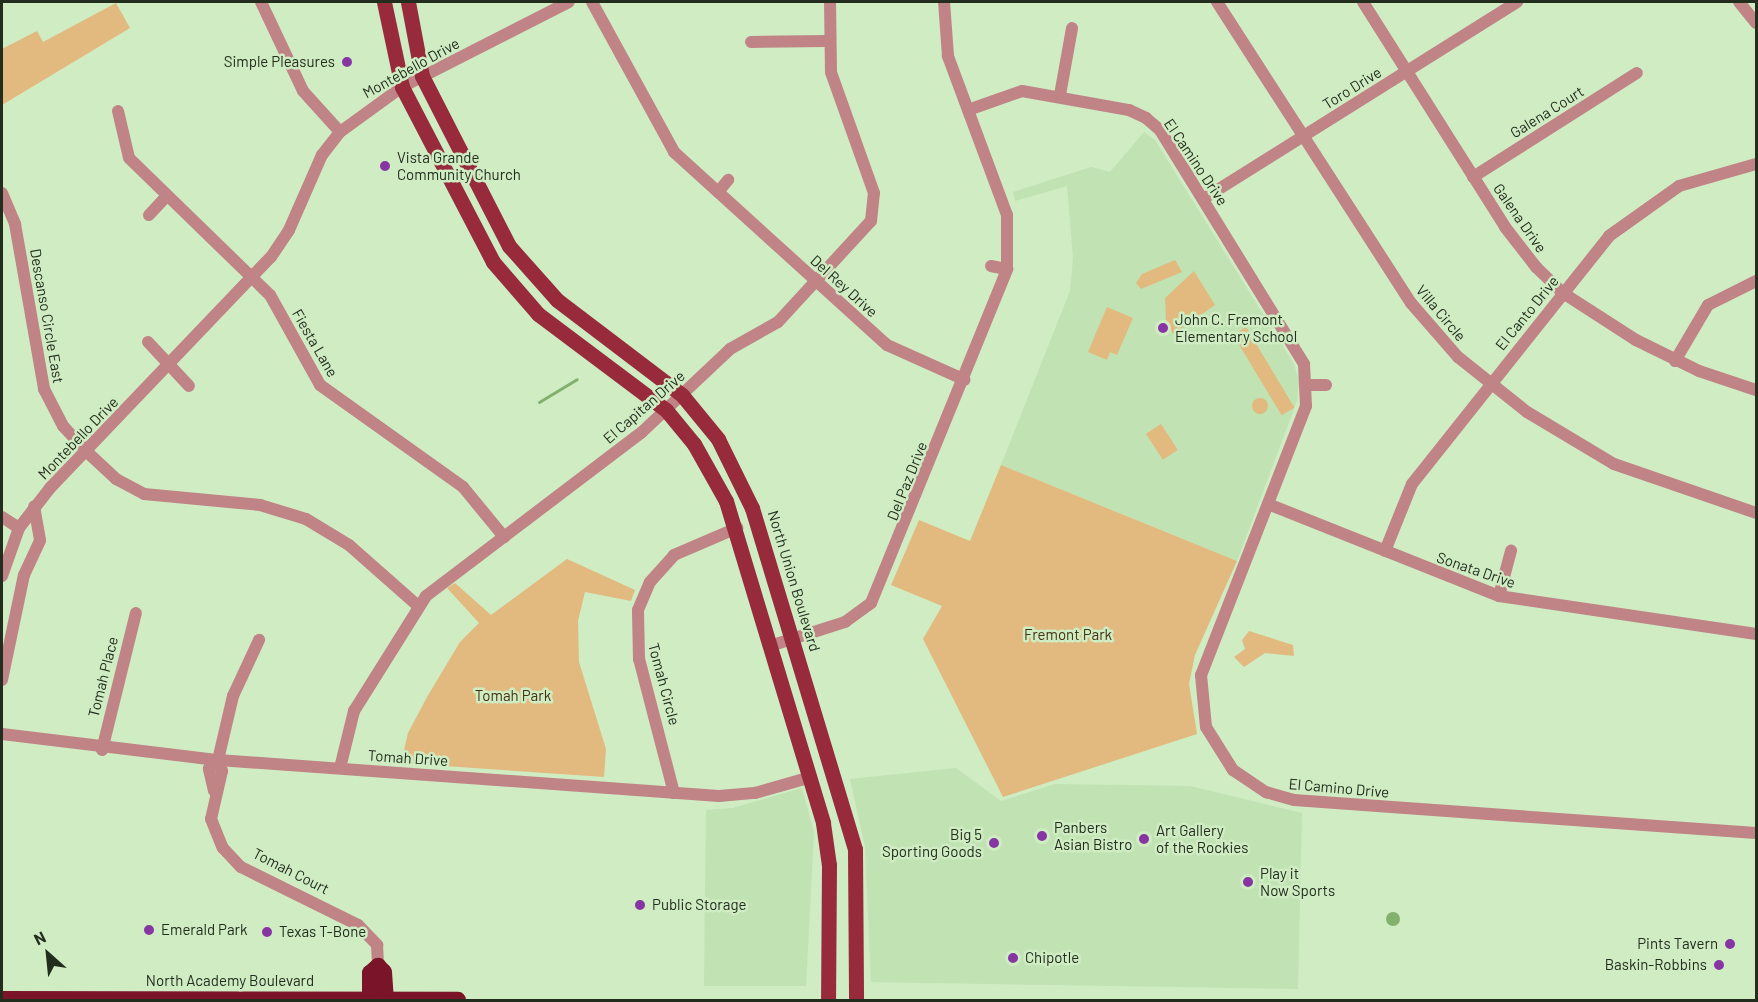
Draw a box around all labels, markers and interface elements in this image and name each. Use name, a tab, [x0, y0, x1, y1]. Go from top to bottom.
street label: Montebello Drive	[359, 34, 463, 102]
place label: Simple Pleasures	[224, 53, 335, 71]
marker: Simple Pleasures	[340, 55, 354, 69]
street label: Toro Drive	[1319, 63, 1385, 113]
street label: Galena Court	[1507, 82, 1587, 142]
street label: El Camino Drive	[1160, 115, 1232, 209]
place label: Vista Grande Community Church	[397, 148, 521, 183]
marker: Vista Grande Community Church	[378, 159, 392, 173]
street label: Galena Drive	[1490, 180, 1550, 256]
street label: Descanso Circle East	[26, 247, 68, 385]
street label: Del Rey Drive	[807, 251, 881, 321]
street label: El Canto Drive	[1492, 272, 1562, 354]
street label: Villa Circle	[1412, 281, 1470, 345]
street label: Fiesta Lane	[288, 306, 342, 380]
place label: John C. Fremont Elementary School	[1175, 310, 1297, 345]
marker: John C. Fremont Elementary School	[1156, 321, 1170, 335]
street label: El Capitan Drive	[600, 367, 688, 447]
street label: Montebello Drive	[34, 393, 122, 483]
street label: Del Paz Drive	[883, 439, 931, 523]
street label: North Union Boulevard	[764, 508, 824, 654]
street label: Sonata Drive	[1434, 548, 1518, 592]
park label: Fremont Park	[1024, 626, 1112, 644]
street label: Tomah Place	[84, 635, 122, 719]
street label: Tomah Circle	[644, 641, 684, 727]
park label: Tomah Park	[475, 687, 551, 705]
street label: Tomah Drive	[367, 746, 449, 770]
street label: El Camino Drive	[1288, 775, 1390, 801]
place label: Panbers Asian Bistro	[1054, 818, 1132, 853]
place label: Art Gallery of the Rockies	[1156, 821, 1248, 856]
place label: Big 5 Sporting Goods	[882, 825, 982, 860]
marker: Panbers Asian Bistro	[1035, 829, 1049, 843]
marker: Art Gallery of the Rockies	[1137, 832, 1151, 846]
marker: Big 5 Sporting Goods	[987, 836, 1001, 850]
street label: Tomah Court	[250, 844, 332, 898]
place label: Play it Now Sports	[1260, 864, 1335, 899]
marker: Play it Now Sports	[1241, 875, 1255, 889]
place label: Public Storage	[652, 896, 746, 914]
marker: Public Storage	[633, 898, 647, 912]
place label: Emerald Park	[161, 921, 248, 939]
marker: Emerald Park	[142, 923, 156, 937]
place label: Texas T-Bone	[279, 923, 366, 941]
north arrow	[18, 924, 78, 984]
marker: Texas T-Bone	[260, 925, 274, 939]
text: N	[31, 927, 49, 948]
place label: Pints Tavern	[1637, 935, 1718, 953]
marker: Pints Tavern	[1723, 937, 1737, 951]
place label: Chipotle	[1025, 949, 1079, 967]
marker: Chipotle	[1006, 951, 1020, 965]
place label: Baskin-Robbins	[1605, 956, 1707, 974]
marker: Baskin-Robbins	[1712, 958, 1726, 972]
street label: North Academy Boulevard	[146, 972, 314, 990]

